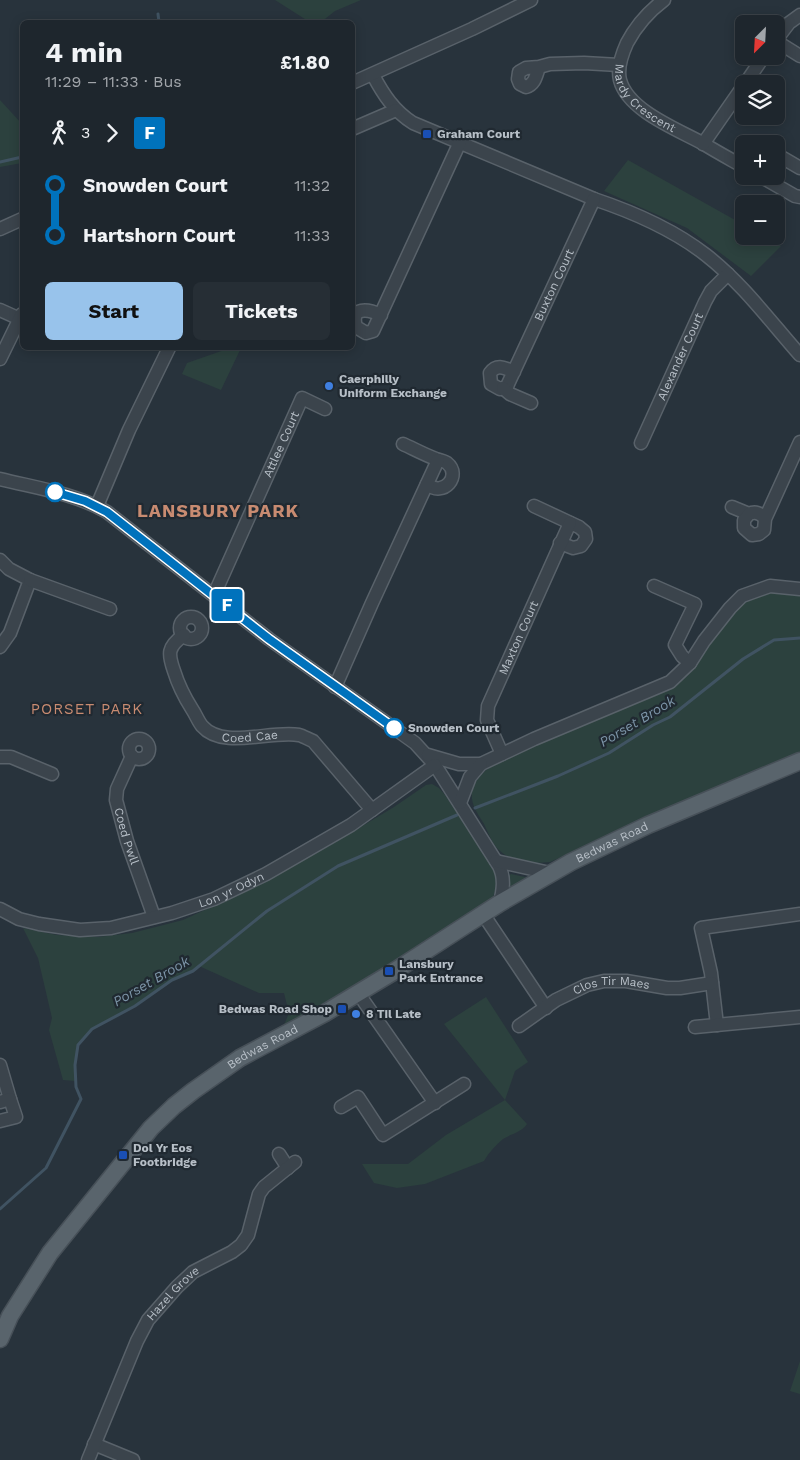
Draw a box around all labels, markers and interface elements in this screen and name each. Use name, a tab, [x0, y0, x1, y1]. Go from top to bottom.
north arrow	[735, 15, 785, 65]
map controls	[735, 15, 785, 245]
text: 4 min	[45, 36, 123, 69]
text: £1.80	[280, 51, 330, 74]
street label: Mardy Crescent	[612, 63, 678, 135]
text: 11:29 – 11:33 · Bus	[45, 72, 182, 91]
button: layers	[735, 75, 785, 125]
icon: walk	[45, 119, 73, 147]
icon: forward	[98, 119, 126, 147]
text: F	[144, 122, 155, 143]
text: 3	[81, 123, 90, 142]
place label: Graham Court	[437, 127, 521, 141]
marker: Graham Court	[421, 128, 433, 140]
button: +	[735, 135, 785, 185]
text: Snowden Court	[83, 174, 227, 197]
text: 11:32	[294, 176, 330, 195]
button: −	[735, 195, 785, 245]
text: Hartshorn Court	[83, 224, 235, 247]
text: 11:33	[294, 226, 330, 245]
street label: Buxton Court	[531, 247, 577, 323]
button: Start	[45, 282, 183, 340]
button: Tickets	[193, 282, 330, 340]
street label: Alexander Court	[654, 311, 706, 402]
place label: Caerphilly Uniform Exchange	[339, 372, 447, 400]
marker: Caerphilly Uniform Exchange	[323, 380, 335, 392]
street label: Attlee Court	[260, 409, 302, 480]
unlabelled marker	[45, 482, 65, 502]
district label: LANSBURY PARK	[137, 500, 299, 521]
line badge: F	[211, 589, 243, 621]
text: F	[221, 594, 233, 615]
street label: Maxton Court	[496, 599, 541, 677]
water label: Porset Brook	[596, 692, 678, 750]
district label: PORSET PARK	[31, 700, 143, 718]
marker: Snowden Court	[384, 718, 404, 738]
place label: Snowden Court	[408, 721, 500, 735]
street label: Coed Cae	[221, 728, 278, 745]
street label: Coed Pwll	[111, 806, 142, 867]
street label: Bedwas Road	[573, 819, 650, 866]
street label: Lon yr Odyn	[197, 869, 266, 911]
water label: Porset Brook	[110, 953, 192, 1009]
place label: Lansbury Park Entrance	[399, 957, 483, 985]
marker: Lansbury Park Entrance	[383, 965, 395, 977]
street label: Clos Tir Maes	[571, 974, 651, 998]
place label: Bedwas Road Shop	[219, 1002, 332, 1016]
marker: Bedwas Road Shop	[336, 1003, 348, 1015]
place label: 8 Til Late	[366, 1007, 421, 1021]
marker: 8 Til Late	[350, 1008, 362, 1020]
street label: Bedwas Road	[224, 1022, 300, 1072]
place label: Dol Yr Eos Footbridge	[133, 1141, 197, 1169]
marker: Dol Yr Eos Footbridge	[117, 1149, 129, 1161]
street label: Hazel Grove	[144, 1263, 201, 1323]

